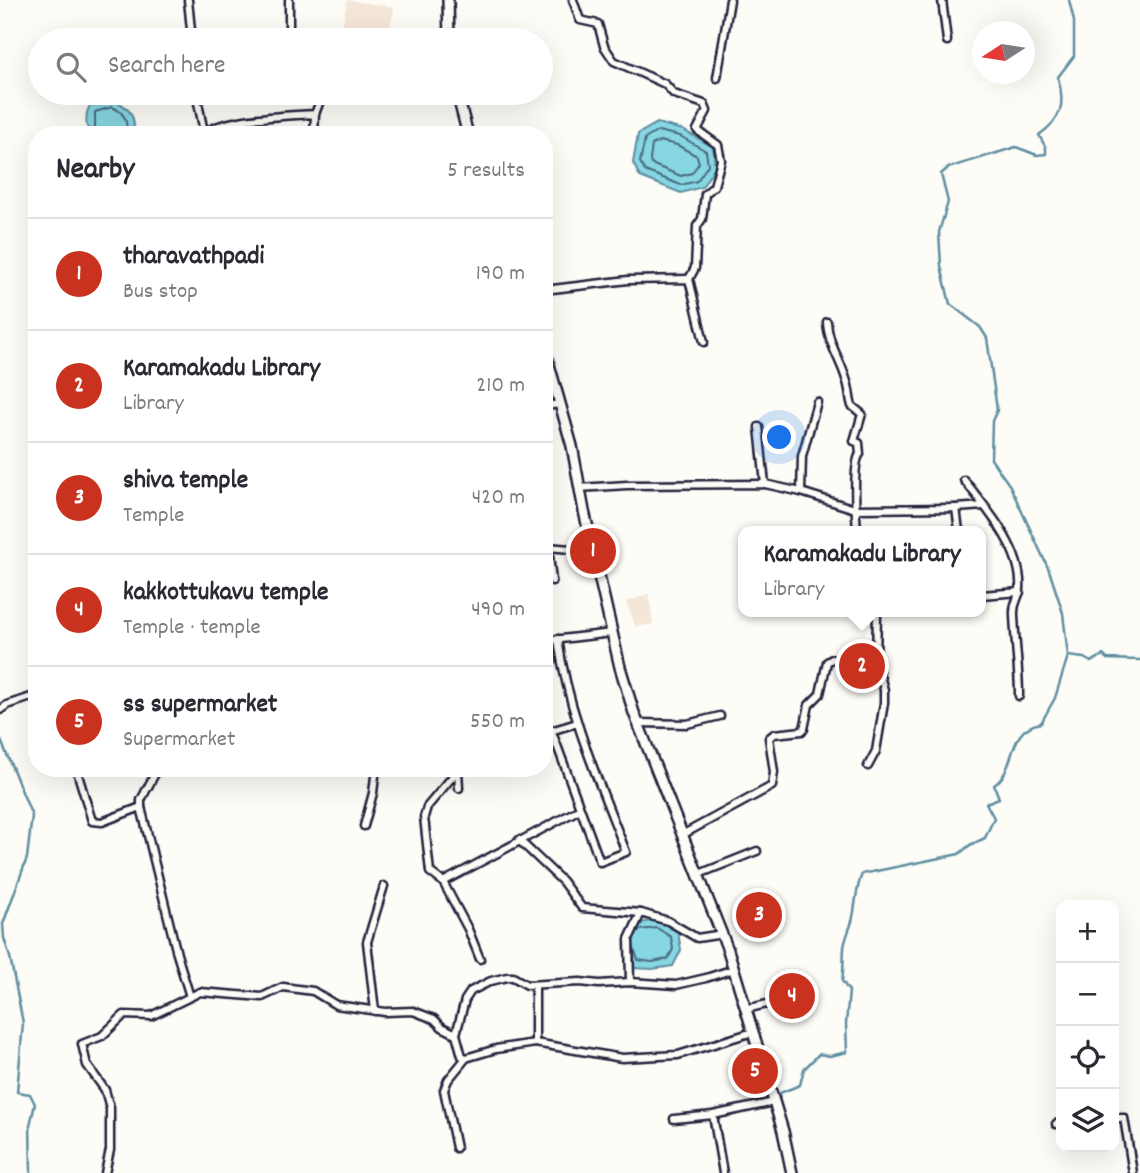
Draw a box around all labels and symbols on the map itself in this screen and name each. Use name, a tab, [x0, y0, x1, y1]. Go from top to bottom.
north arrow	[972, 21, 1035, 84]
your location	[762, 420, 796, 454]
pin: 1	[570, 525, 616, 577]
pin: 2	[839, 640, 885, 692]
pin: 3	[736, 889, 782, 941]
pin: 4	[769, 970, 815, 1022]
pin: 5	[732, 1045, 778, 1097]

